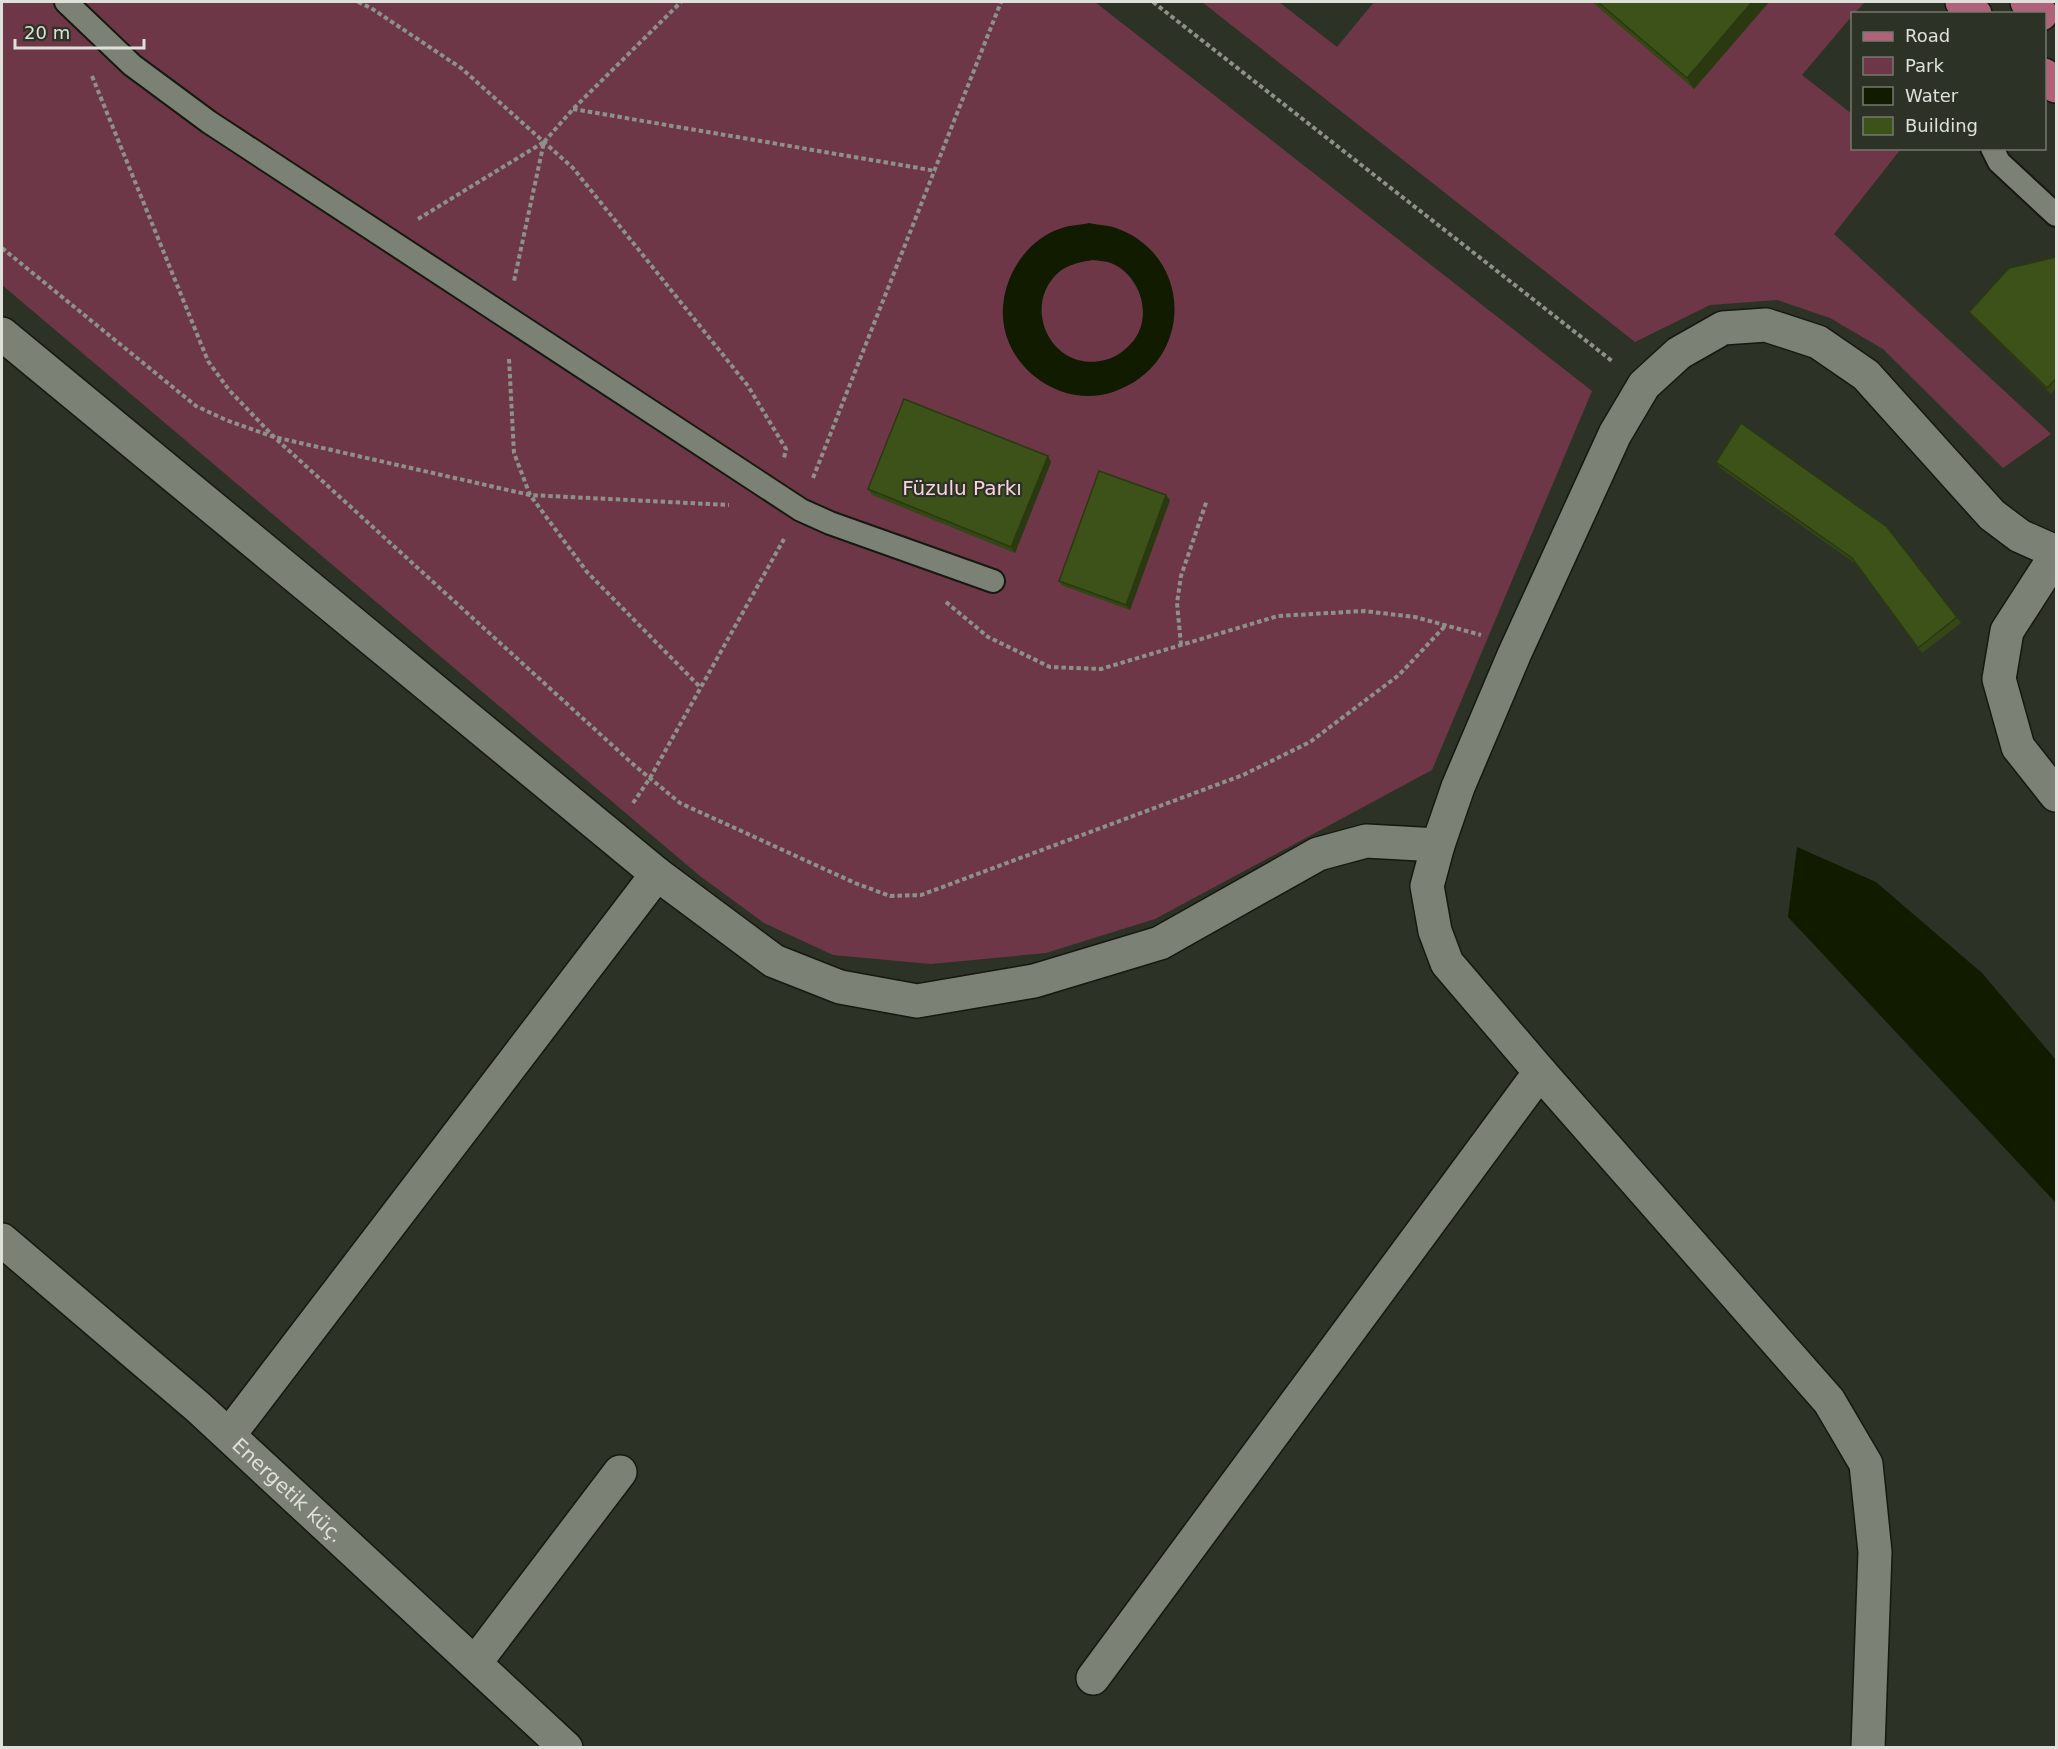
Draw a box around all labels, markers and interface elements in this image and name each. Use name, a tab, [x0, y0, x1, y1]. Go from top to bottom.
scale bar	[15, 12, 144, 50]
legend	[1851, 12, 2046, 150]
text: 20 m	[24, 22, 70, 43]
text: Road	[1905, 25, 1950, 46]
text: Park	[1905, 55, 1944, 76]
text: Water	[1905, 85, 1959, 106]
text: Building	[1905, 115, 1978, 136]
park label: Füzulu Parkı	[902, 476, 1022, 500]
street label: Energetik küç.	[227, 1433, 348, 1548]

